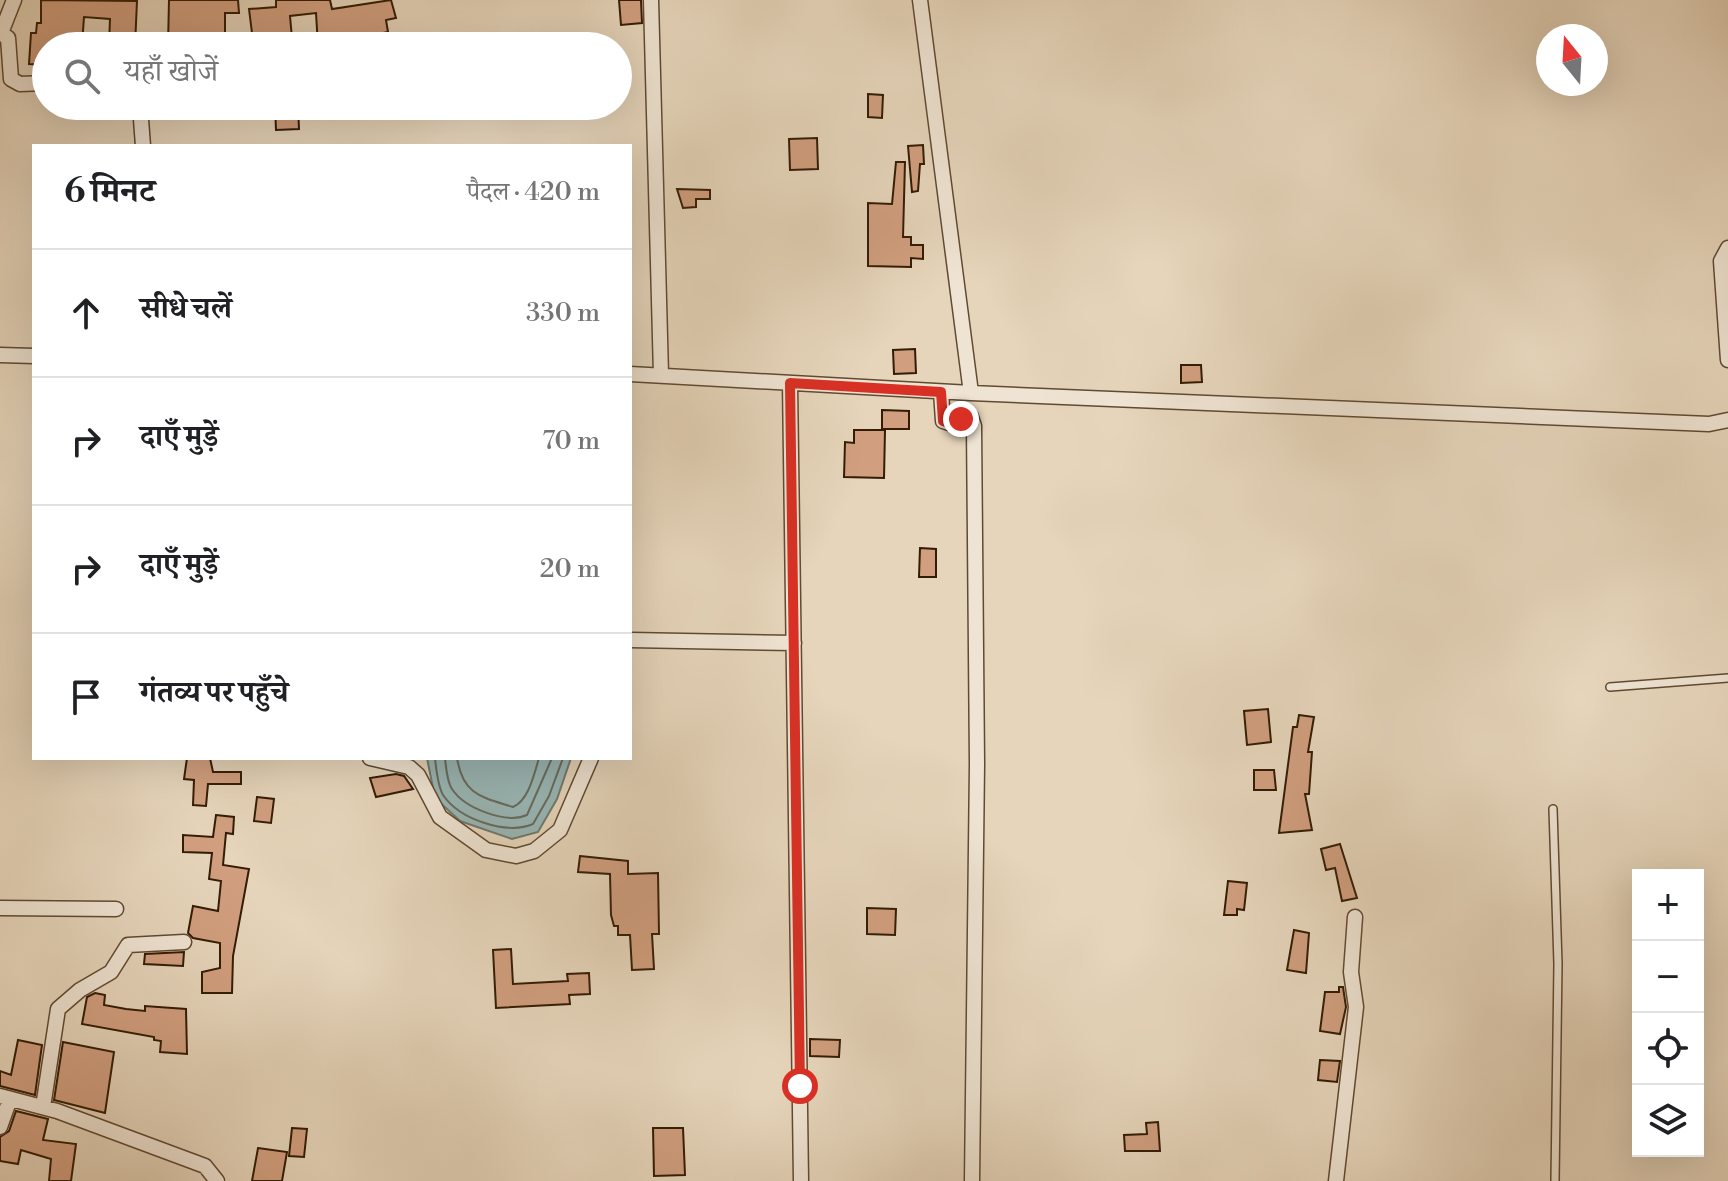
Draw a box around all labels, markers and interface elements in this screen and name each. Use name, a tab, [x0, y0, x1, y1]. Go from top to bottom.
north arrow	[1536, 24, 1608, 96]
search box	[32, 32, 632, 120]
text: यहाँ खोजें	[124, 53, 218, 91]
icon: search	[60, 54, 104, 98]
text: 6 मिनट	[64, 171, 155, 213]
text: पैदल · 420 m	[467, 176, 600, 208]
text: सीधे चलें	[140, 290, 232, 328]
icon: ahead	[64, 291, 108, 335]
text: 330 m	[526, 297, 600, 329]
route end	[943, 401, 979, 437]
text: दाएँ मुड़ें	[140, 418, 218, 456]
icon: right	[64, 419, 108, 463]
text: 70 m	[542, 425, 600, 457]
text: दाएँ मुड़ें	[140, 546, 218, 584]
icon: right	[64, 547, 108, 591]
text: 20 m	[540, 553, 600, 585]
text: गंतव्य पर पहुँचे	[140, 674, 288, 712]
icon: arrive	[64, 675, 108, 719]
map controls	[1632, 869, 1704, 1157]
button: +	[1632, 869, 1704, 941]
button: −	[1632, 941, 1704, 1013]
button: locate	[1632, 1013, 1704, 1085]
route start	[782, 1068, 818, 1104]
button: layers	[1632, 1085, 1704, 1157]

